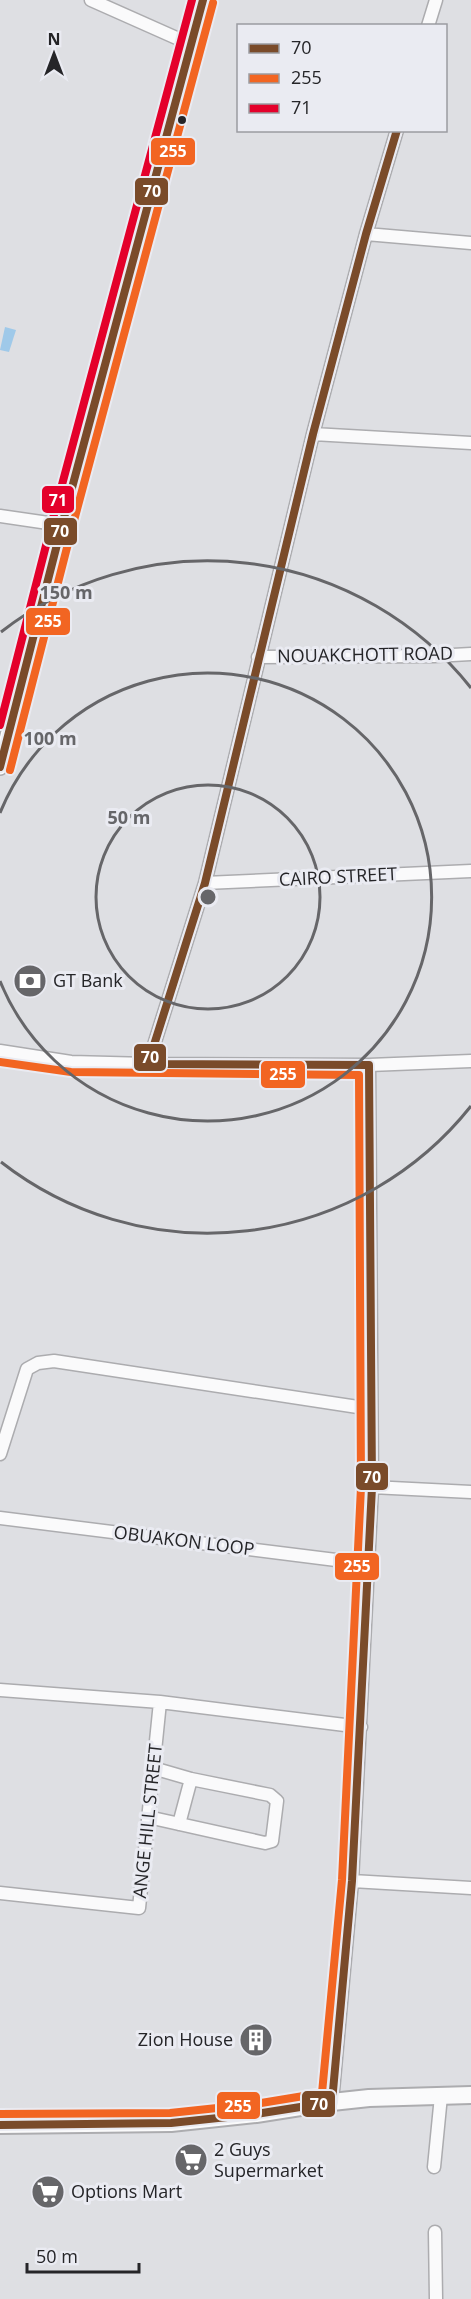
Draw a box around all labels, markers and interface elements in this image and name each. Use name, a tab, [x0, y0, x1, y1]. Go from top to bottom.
north arrow	[24, 24, 84, 84]
legend	[237, 24, 447, 132]
text: N	[47, 28, 61, 50]
text: 70	[291, 35, 312, 59]
text: 255	[291, 65, 322, 89]
text: 71	[291, 95, 312, 119]
unlabelled marker	[176, 114, 188, 126]
line badge: 255	[150, 137, 196, 166]
text: 255	[159, 140, 187, 162]
line badge: 70	[134, 177, 169, 206]
text: 70	[143, 180, 161, 202]
line badge: 71	[41, 485, 75, 514]
text: 71	[49, 489, 67, 511]
line badge: 70	[43, 517, 78, 546]
text: 70	[51, 520, 69, 542]
text: 150 m	[39, 580, 93, 604]
line badge: 255	[25, 607, 71, 636]
text: 255	[34, 610, 62, 632]
street label: NOUAKCHOTT ROAD	[277, 640, 453, 668]
text: 100 m	[23, 726, 77, 750]
text: 50 m	[108, 805, 150, 829]
street label: CAIRO STREET	[278, 861, 398, 891]
centre of rings	[198, 887, 218, 907]
bank icon: GT Bank	[12, 963, 48, 999]
place label: GT Bank	[53, 968, 123, 992]
line badge: 70	[133, 1043, 167, 1072]
text: 70	[141, 1046, 159, 1068]
line badge: 255	[260, 1060, 306, 1089]
text: 255	[269, 1063, 297, 1085]
line badge: 70	[355, 1462, 389, 1491]
text: 70	[363, 1466, 381, 1488]
street label: OBUAKON LOOP	[112, 1519, 256, 1561]
line badge: 255	[334, 1552, 380, 1581]
text: 255	[343, 1555, 371, 1577]
street label: ANGE HILL STREET	[127, 1742, 167, 1899]
building icon: Zion House	[238, 2022, 274, 2058]
place label: Zion House	[138, 2027, 233, 2051]
line badge: 70	[301, 2090, 336, 2118]
line badge: 255	[216, 2091, 261, 2120]
text: 70	[310, 2093, 328, 2115]
text: 255	[224, 2095, 252, 2117]
place label: 2 Guys Supermarket	[214, 2137, 323, 2182]
supermarket icon: 2 Guys Supermarket	[173, 2142, 209, 2178]
supermarket icon: Options Mart	[30, 2174, 66, 2210]
place label: Options Mart	[71, 2179, 182, 2203]
scale bar	[27, 2236, 140, 2274]
text: 50 m	[36, 2244, 78, 2268]

